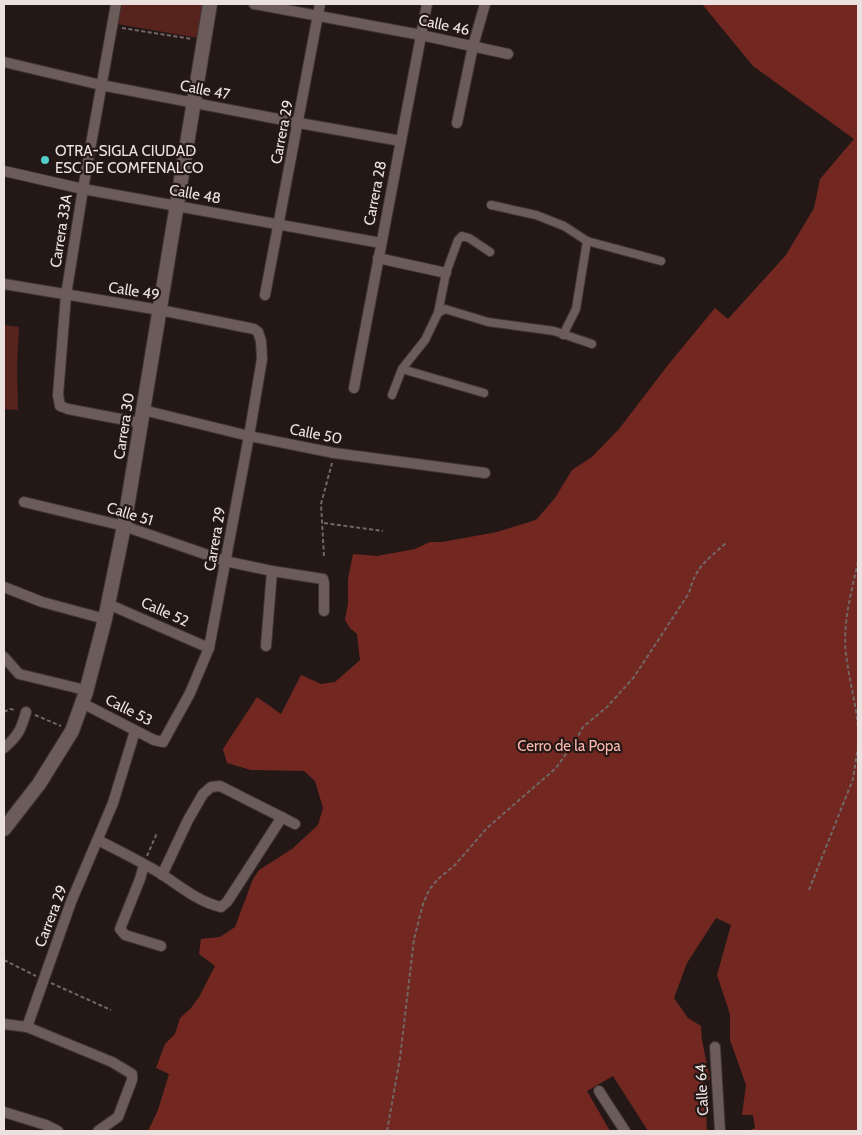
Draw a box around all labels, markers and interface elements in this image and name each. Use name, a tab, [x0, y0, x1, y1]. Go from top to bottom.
street label: Calle 46	[417, 11, 471, 39]
street label: Calle 47	[178, 76, 232, 104]
street label: Carrera 29	[267, 98, 297, 166]
place label: OTRA-SIGLA CIUDAD ESC DE COMFENALCO	[55, 142, 204, 177]
marker: OTRA-SIGLA CIUDAD ESC DE COMFENALCO	[39, 154, 51, 166]
street label: Carrera 28	[360, 159, 390, 227]
street label: Calle 48	[168, 181, 222, 207]
street label: Carrera 33A	[46, 192, 76, 269]
street label: Calle 49	[107, 278, 161, 304]
street label: Carrera 30	[110, 391, 138, 461]
street label: Calle 50	[288, 420, 344, 448]
street label: Calle 51	[105, 498, 155, 530]
street label: Carrera 29	[200, 505, 230, 573]
street label: Calle 52	[138, 594, 192, 631]
street label: Calle 53	[102, 690, 156, 730]
park label: Cerro de la Popa	[517, 737, 621, 755]
street label: Carrera 29	[31, 882, 71, 950]
street label: Calle 64	[692, 1063, 712, 1116]

